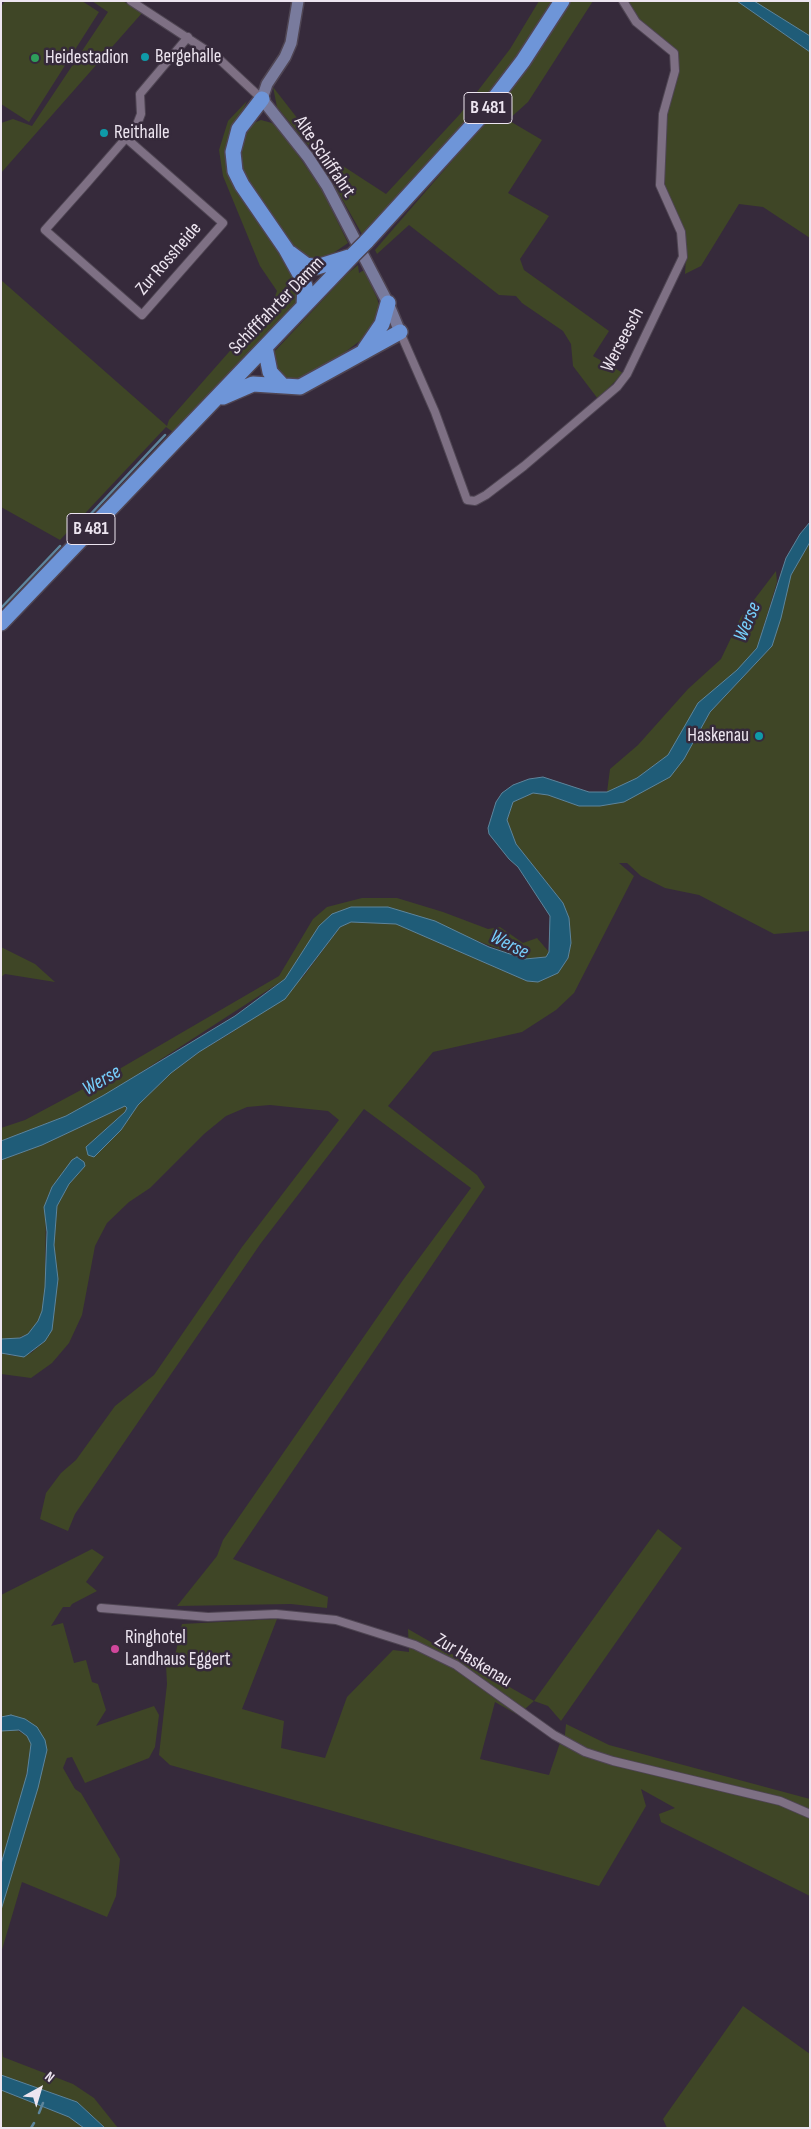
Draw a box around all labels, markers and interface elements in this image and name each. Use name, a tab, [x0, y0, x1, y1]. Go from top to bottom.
place label: Bergehalle	[155, 46, 221, 68]
place label: Heidestadion	[45, 47, 129, 69]
marker: Bergehalle	[139, 51, 151, 63]
marker: Heidestadion	[29, 52, 41, 64]
road number: B 481	[464, 92, 512, 124]
street label: Alte Schiffahrt	[288, 112, 360, 202]
place label: Reithalle	[114, 122, 170, 144]
marker: Reithalle	[98, 127, 110, 139]
street label: Zur Rossheide	[131, 218, 207, 300]
street label: Schifffahrter Damm	[225, 252, 329, 360]
street label: Werseesch	[597, 304, 649, 376]
road number: B 481	[67, 514, 115, 544]
water label: Werse	[729, 599, 767, 645]
place label: Haskenau	[687, 725, 749, 747]
marker: Haskenau	[753, 730, 765, 742]
water label: Werse	[486, 925, 532, 965]
water label: Werse	[78, 1060, 126, 1102]
place label: Ringhotel Landhaus Eggert	[125, 1627, 231, 1671]
street label: Zur Haskenau	[430, 1629, 516, 1693]
marker: Ringhotel Landhaus Eggert	[109, 1643, 121, 1655]
north arrow	[15, 2064, 65, 2114]
text: N	[41, 2068, 58, 2086]

